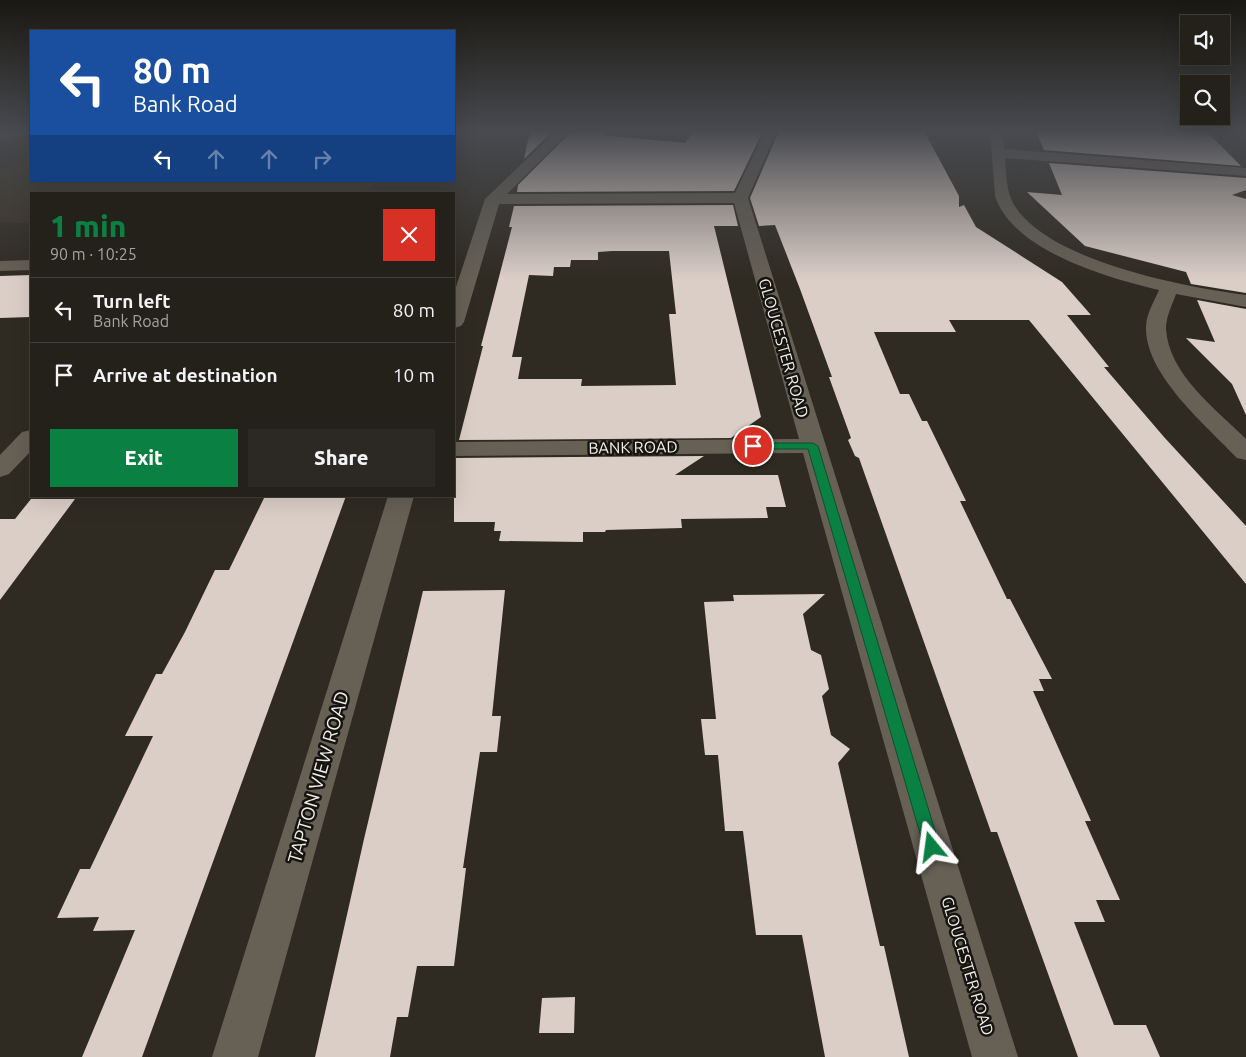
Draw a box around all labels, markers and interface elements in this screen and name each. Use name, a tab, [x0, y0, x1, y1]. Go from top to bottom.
map controls	[1180, 15, 1230, 125]
button: sound	[1180, 15, 1230, 65]
icon: left	[50, 50, 115, 115]
text: 80 m	[133, 50, 211, 90]
button: search	[1180, 75, 1230, 125]
text: Bank Road	[133, 91, 238, 116]
icon: left	[149, 145, 177, 173]
icon: ahead	[202, 145, 230, 173]
icon: ahead	[255, 145, 283, 173]
icon: right	[308, 145, 336, 173]
text: 1 min	[50, 209, 126, 243]
button: close	[383, 209, 435, 261]
text: 90 m · 10:25	[50, 245, 137, 263]
street label: GLOUCESTER ROAD	[755, 276, 813, 420]
text: Turn left	[93, 290, 171, 312]
icon: left	[50, 296, 78, 324]
text: 80 m	[393, 299, 435, 321]
text: Bank Road	[93, 312, 169, 330]
icon: arrive	[50, 361, 78, 389]
text: Arrive at destination	[93, 364, 278, 386]
text: 10 m	[393, 364, 435, 386]
pin	[732, 425, 774, 467]
button: Exit	[50, 429, 238, 487]
button: Share	[248, 429, 435, 487]
icon: arrive	[739, 432, 767, 460]
street label: BANK ROAD	[588, 437, 678, 457]
street label: TAPTON VIEW ROAD	[283, 689, 353, 865]
position arrow	[905, 820, 957, 872]
street label: GLOUCESTER ROAD	[938, 894, 998, 1038]

